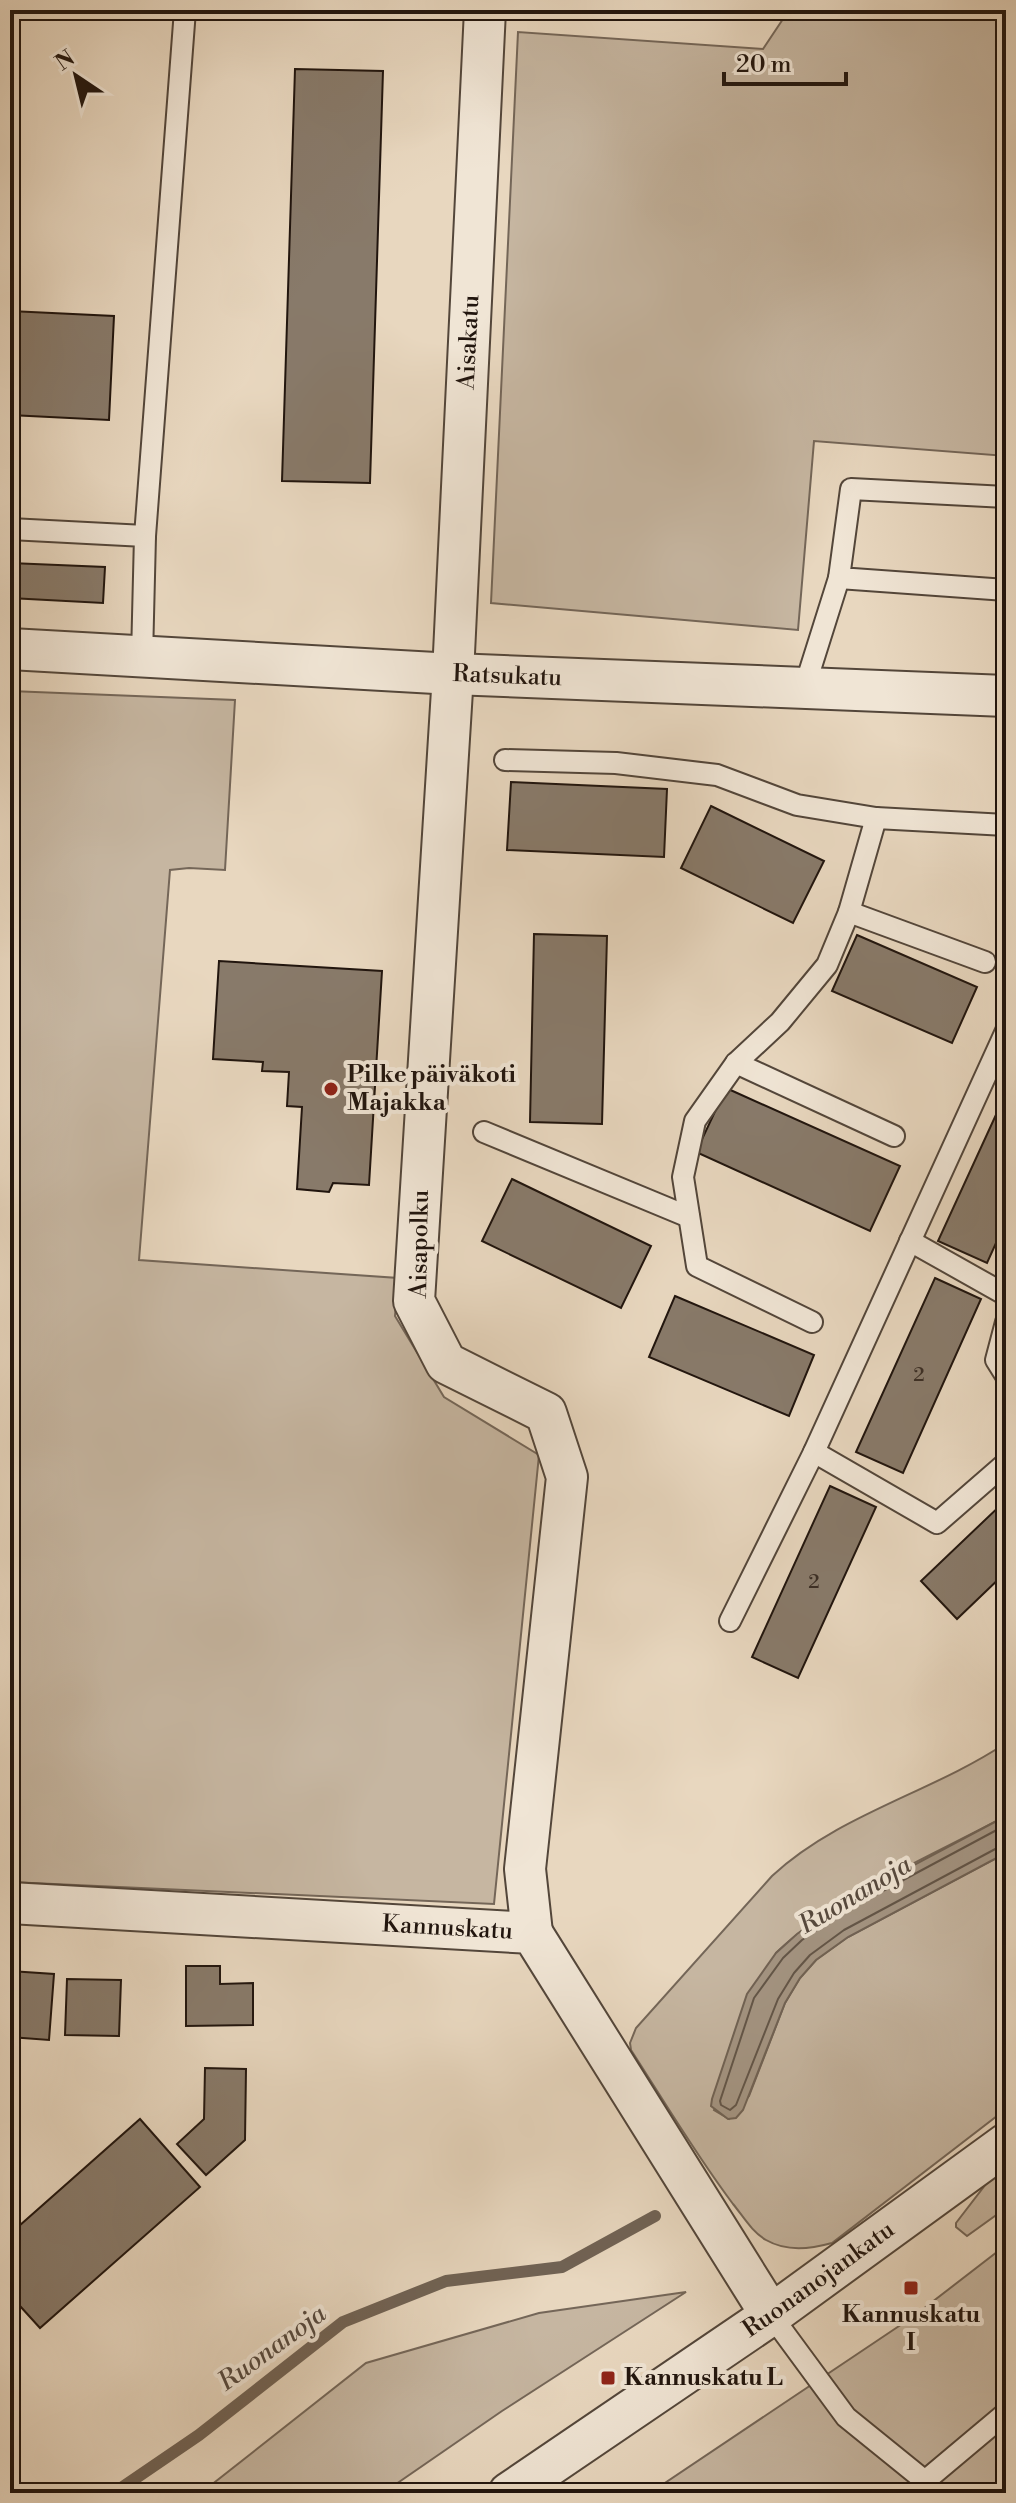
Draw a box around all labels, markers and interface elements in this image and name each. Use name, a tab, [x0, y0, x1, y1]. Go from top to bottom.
north arrow	[36, 36, 116, 116]
scale bar	[724, 36, 846, 86]
text: N	[51, 44, 81, 77]
text: 20 m	[736, 50, 792, 80]
street label: Aisakatu	[451, 294, 486, 391]
street label: Ratsukatu	[452, 659, 563, 693]
place label: Pilke päiväkoti Majakka	[347, 1060, 516, 1118]
marker: Pilke päiväkoti Majakka	[322, 1080, 340, 1098]
street label: Aisapolku	[404, 1189, 436, 1299]
house number: 2	[913, 1363, 925, 1388]
house number: 2	[808, 1570, 820, 1595]
water label: Ruonanoja	[792, 1848, 918, 1942]
street label: Kannuskatu	[381, 1909, 514, 1947]
street label: Ruonanojankatu	[737, 2215, 901, 2345]
marker: Kannuskatu I	[902, 2279, 920, 2297]
water label: Ruonanoja	[211, 2298, 333, 2399]
place label: Kannuskatu I	[842, 2300, 981, 2358]
place label: Kannuskatu L	[624, 2363, 783, 2393]
marker: Kannuskatu L	[599, 2369, 617, 2387]

